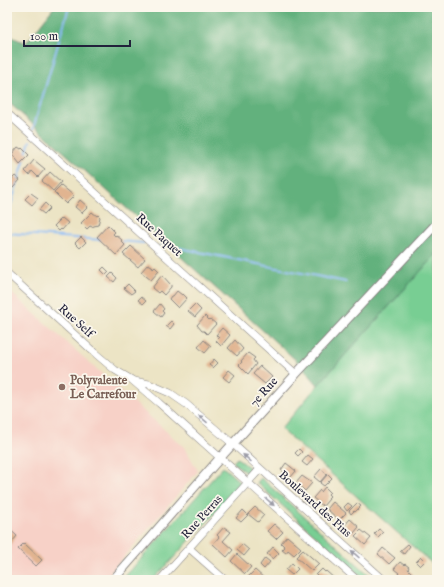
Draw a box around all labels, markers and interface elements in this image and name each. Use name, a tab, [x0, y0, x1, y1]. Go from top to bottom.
scale bar	[24, 22, 130, 48]
text: 100 m	[30, 29, 58, 44]
street label: Rue Paquet	[132, 210, 185, 260]
street label: Rue Self	[55, 301, 99, 343]
place label: Polyvalente Le Carrefour	[69, 373, 137, 402]
street label: 7e Rue	[247, 374, 281, 410]
marker: Polyvalente Le Carrefour	[57, 382, 67, 392]
one-way arrow	[198, 414, 209, 423]
one-way arrow	[242, 453, 253, 462]
street label: Boulevard des Pins	[276, 467, 354, 541]
street label: Rue Perras	[178, 492, 226, 542]
one-way arrow	[265, 498, 275, 507]
one-way arrow	[350, 550, 359, 559]

